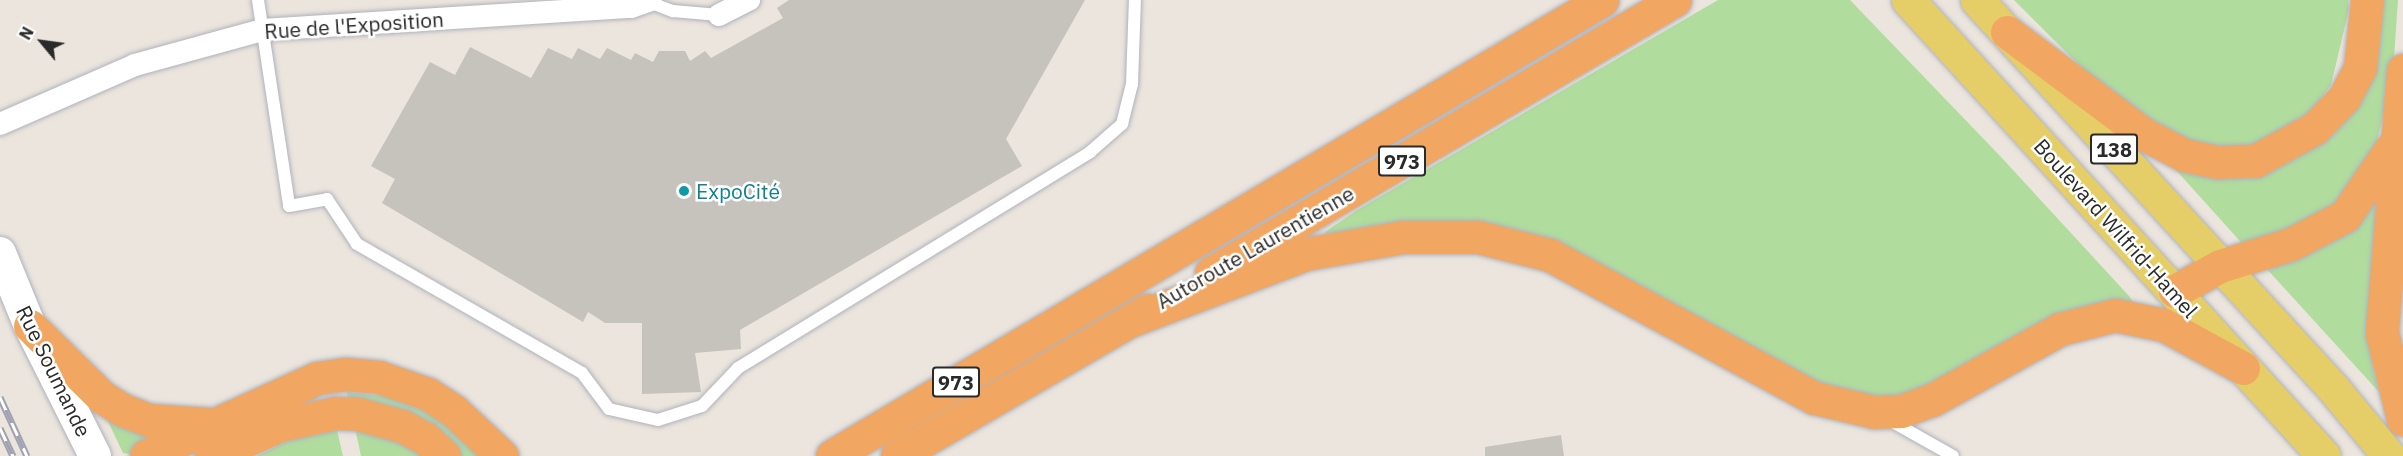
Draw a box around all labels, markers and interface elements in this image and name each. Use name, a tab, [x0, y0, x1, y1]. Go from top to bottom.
street label: Rue de l'Exposition	[263, 6, 445, 44]
north arrow	[12, 12, 72, 72]
text: N	[15, 23, 38, 43]
road number: 138	[2090, 132, 2138, 166]
street label: Boulevard Wilfrid-Hamel	[2029, 133, 2203, 323]
road number: 973	[1378, 144, 1426, 178]
place label: ExpoCité	[696, 178, 780, 204]
street label: Autoroute Laurentienne	[1152, 180, 1358, 314]
marker: ExpoCité	[677, 184, 691, 198]
street label: Rue Soumande	[11, 301, 97, 441]
road number: 973	[932, 365, 980, 399]

